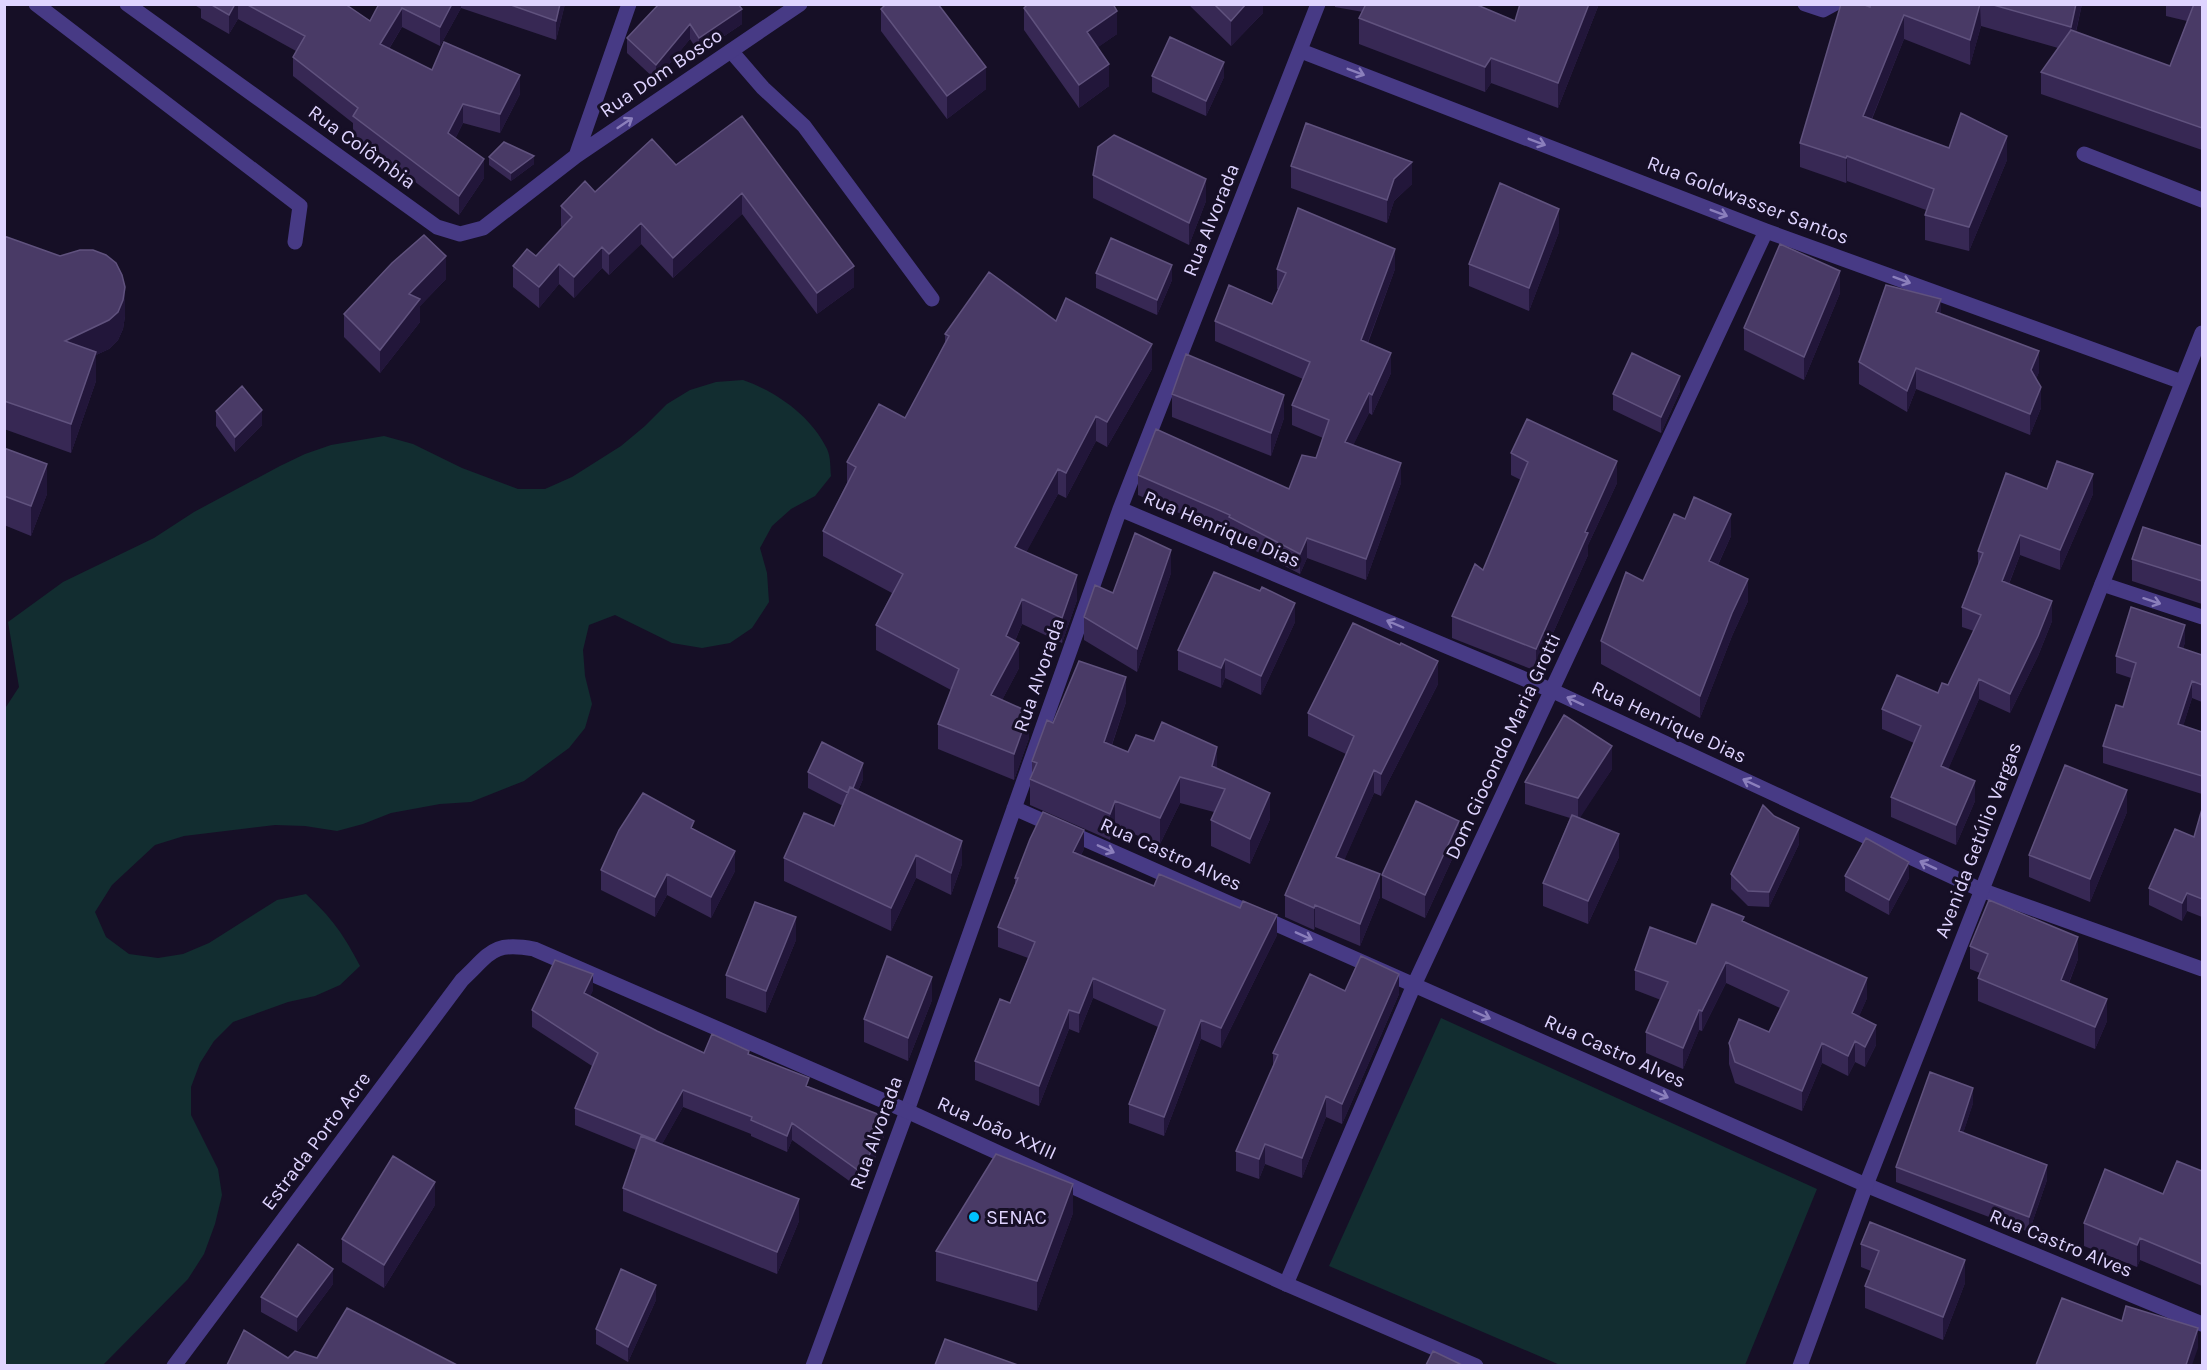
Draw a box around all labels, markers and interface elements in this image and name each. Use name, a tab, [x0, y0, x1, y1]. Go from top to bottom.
street label: Rua Dom Bosco	[595, 24, 727, 122]
one-way arrow	[1346, 67, 1364, 78]
street label: Rua Colômbia	[304, 100, 420, 194]
one-way arrow	[616, 117, 632, 129]
one-way arrow	[1528, 137, 1546, 148]
street label: Rua Goldwasser Santos	[1644, 151, 1852, 249]
street label: Rua Alvorada	[1178, 160, 1244, 280]
one-way arrow	[1709, 208, 1728, 219]
one-way arrow	[1892, 276, 1911, 287]
street label: Rua Henrique Dias	[1140, 485, 1304, 573]
one-way arrow	[2142, 596, 2161, 607]
street label: Rua Alvorada	[1009, 615, 1069, 735]
one-way arrow	[1386, 618, 1405, 629]
street label: Dom Giocondo Maria Grotti	[1440, 629, 1566, 863]
street label: Rua Henrique Dias	[1588, 676, 1750, 768]
one-way arrow	[1566, 694, 1584, 706]
street label: Avenida Getúlio Vargas	[1930, 739, 2026, 941]
one-way arrow	[1743, 777, 1761, 788]
street label: Rua Castro Alves	[1097, 813, 1245, 895]
one-way arrow	[1097, 843, 1115, 855]
one-way arrow	[1920, 859, 1938, 871]
one-way arrow	[1294, 931, 1312, 942]
one-way arrow	[1473, 1010, 1491, 1021]
street label: Rua Castro Alves	[1541, 1010, 1689, 1092]
street label: Estrada Porto Acre	[257, 1067, 375, 1215]
street label: Rua Alvorada	[845, 1073, 907, 1193]
one-way arrow	[1651, 1089, 1669, 1100]
street label: Rua João XXIII	[934, 1091, 1060, 1165]
street label: Rua Castro Alves	[1986, 1204, 2136, 1282]
place label: SENAC	[986, 1206, 1047, 1229]
marker: SENAC	[967, 1210, 981, 1224]

